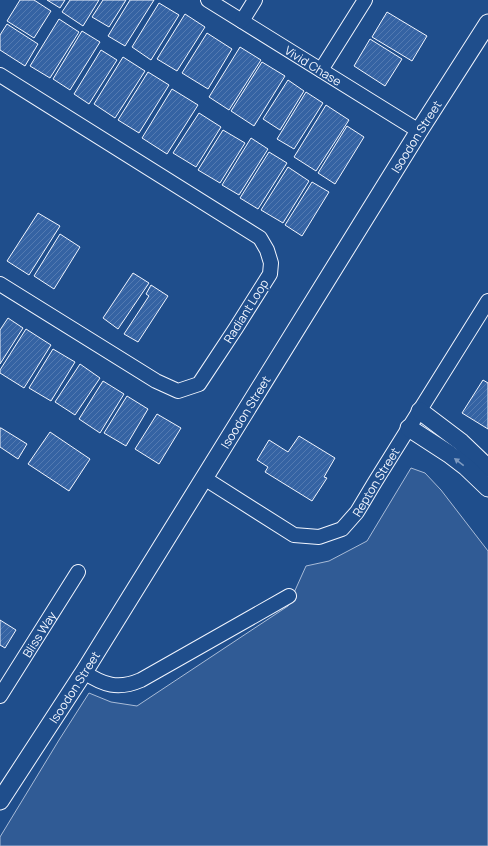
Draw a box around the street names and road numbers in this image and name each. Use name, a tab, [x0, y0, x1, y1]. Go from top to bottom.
street label: Vivid Chase	[282, 41, 345, 90]
street label: Isoodon Street	[387, 97, 445, 176]
street label: Radiant Loop	[220, 276, 272, 346]
street label: Isoodon Street	[216, 372, 274, 451]
street label: Repton Street	[348, 444, 403, 520]
street label: Bliss Way	[18, 607, 60, 660]
street label: Isoodon Street	[45, 648, 104, 726]

